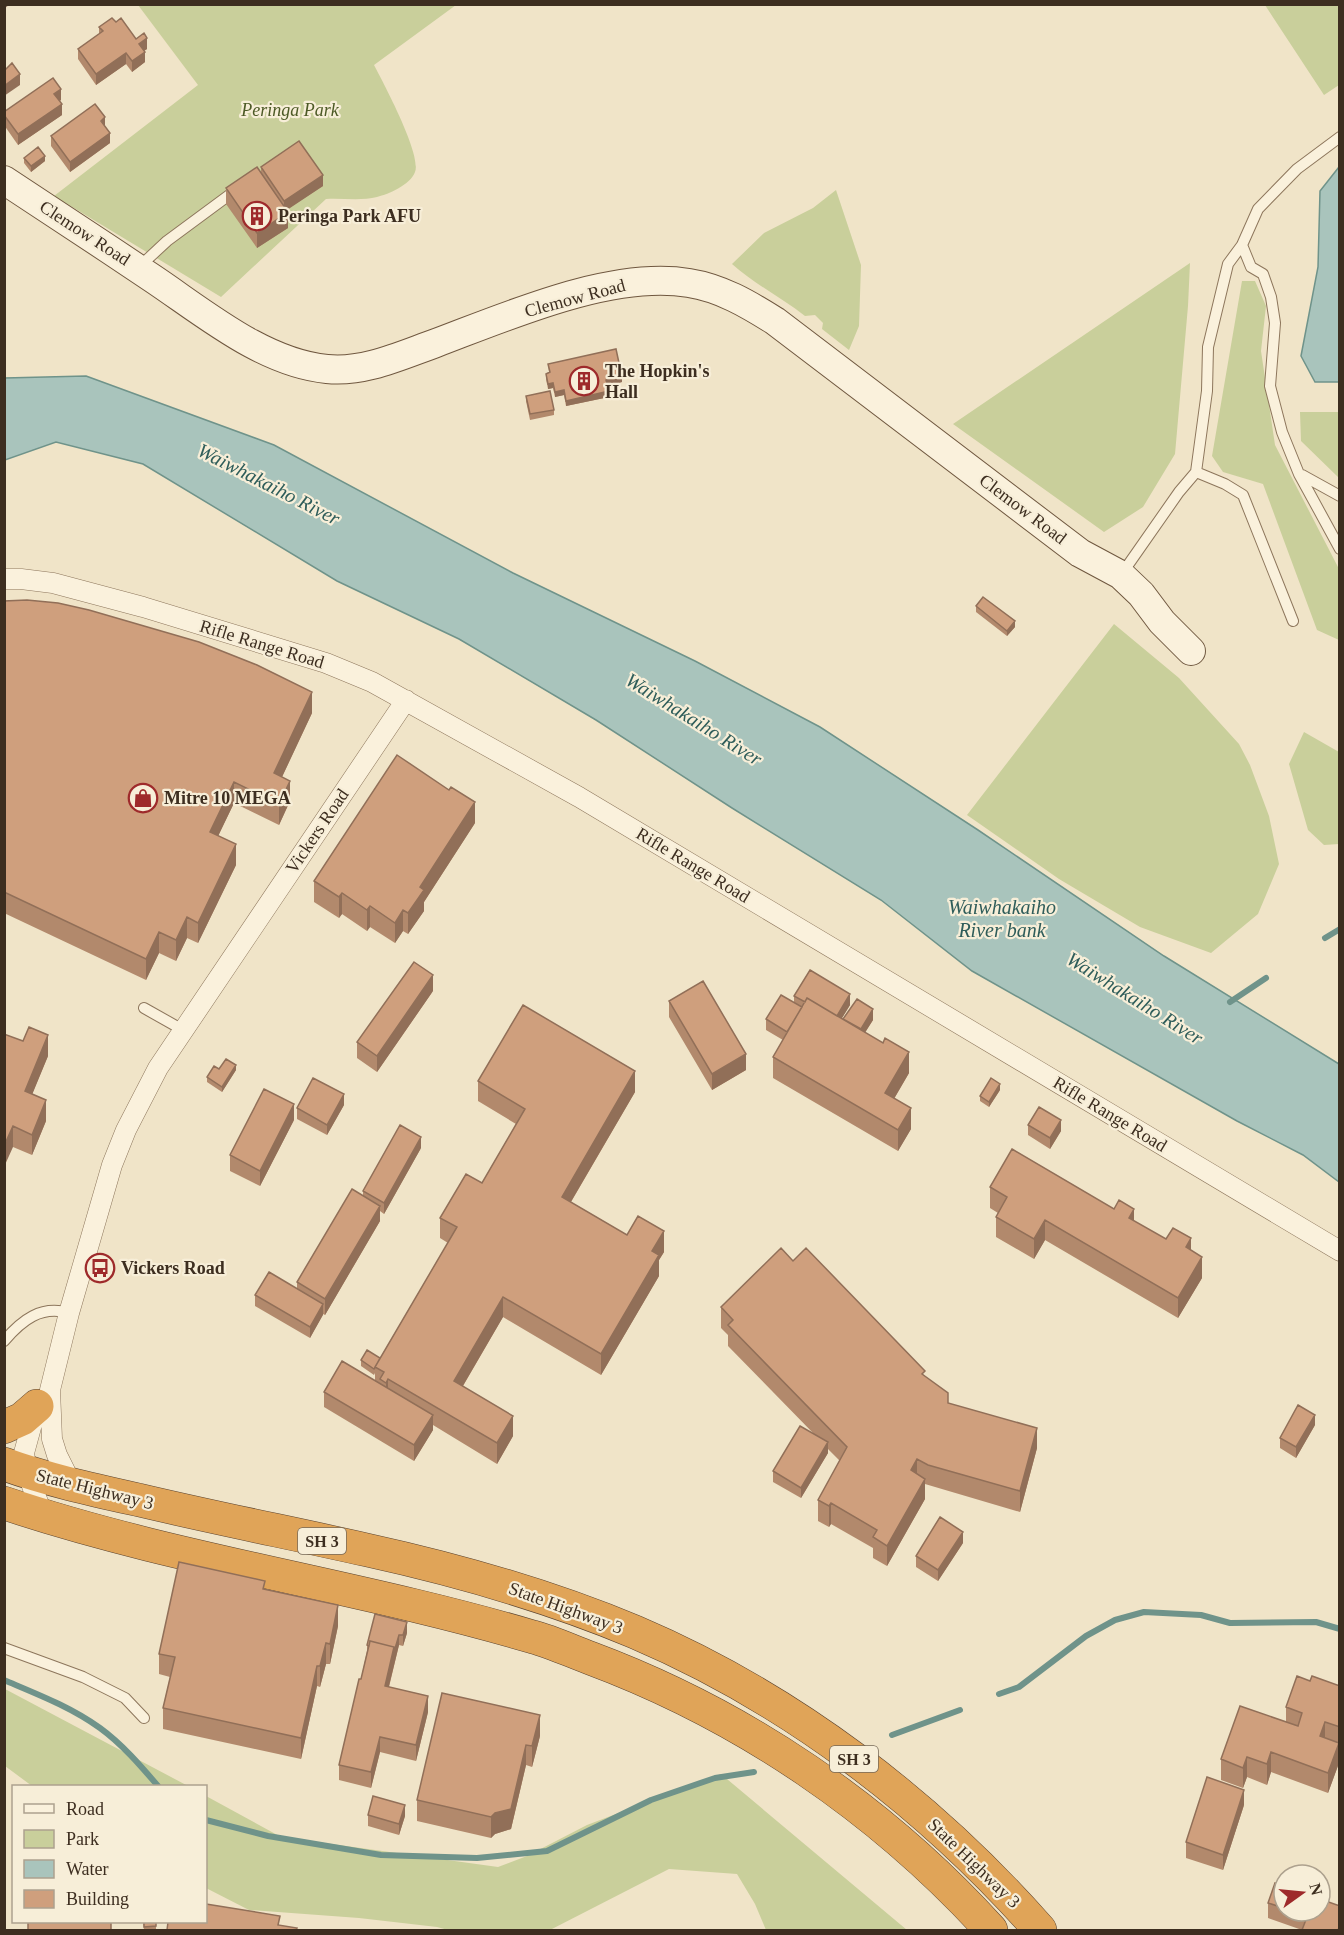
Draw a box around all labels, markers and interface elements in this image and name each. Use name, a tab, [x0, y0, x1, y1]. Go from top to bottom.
park label: Peringa Park	[240, 100, 340, 120]
street label: Clemow Road	[36, 196, 134, 270]
building icon: Peringa Park AFU	[241, 200, 273, 232]
place label: Peringa Park AFU	[278, 206, 421, 226]
street label: Clemow Road	[522, 275, 628, 321]
place label: The Hopkin's Hall	[605, 361, 710, 402]
building icon: The Hopkin's Hall	[568, 365, 600, 397]
water label: Waiwhakaiho River	[194, 439, 344, 529]
street label: Clemow Road	[976, 470, 1070, 548]
street label: Rifle Range Road	[197, 616, 327, 672]
water label: Waiwhakaiho River	[622, 668, 766, 770]
shop icon: Mitre 10 MEGA	[127, 782, 159, 814]
street label: Vickers Road	[281, 785, 353, 877]
place label: Mitre 10 MEGA	[164, 788, 291, 808]
street label: Rifle Range Road	[633, 823, 753, 907]
water label: Waiwhakaiho River bank	[948, 896, 1056, 941]
water label: Waiwhakaiho River	[1063, 947, 1207, 1049]
street label: Rifle Range Road	[1050, 1072, 1170, 1156]
bus stop icon: Vickers Road	[84, 1252, 116, 1284]
place label: Vickers Road	[121, 1258, 225, 1278]
street label: State Highway 3	[34, 1465, 156, 1513]
road number: SH 3	[298, 1528, 346, 1554]
street label: State Highway 3	[506, 1578, 626, 1638]
road number: SH 3	[830, 1746, 878, 1772]
legend	[12, 1785, 207, 1923]
text: Road	[66, 1799, 104, 1819]
street label: State Highway 3	[924, 1814, 1024, 1912]
text: Park	[66, 1829, 99, 1849]
text: Water	[66, 1859, 109, 1879]
north arrow	[1272, 1863, 1332, 1923]
text: N	[1306, 1881, 1326, 1897]
text: Building	[66, 1889, 129, 1909]

